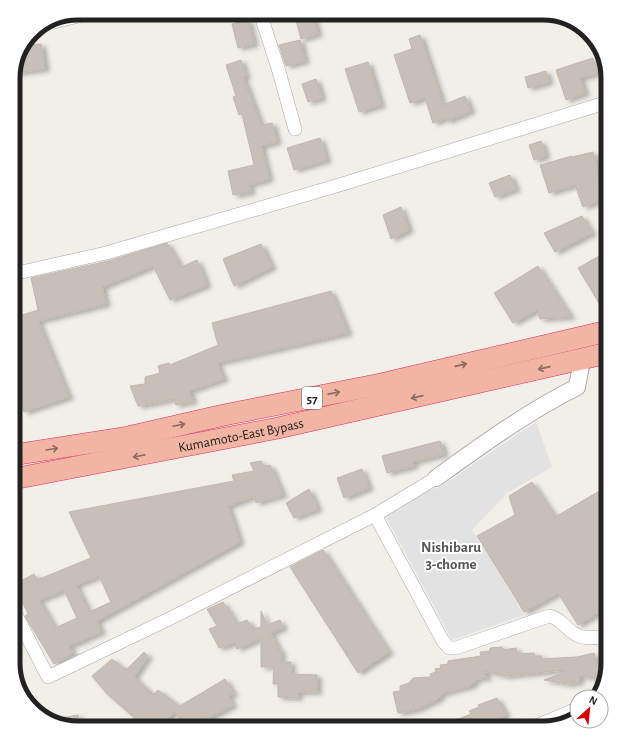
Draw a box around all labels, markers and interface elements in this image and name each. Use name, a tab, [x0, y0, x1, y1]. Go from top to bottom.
one-way arrow	[454, 361, 467, 368]
one-way arrow	[538, 365, 551, 373]
road number: 57	[302, 387, 322, 409]
one-way arrow	[327, 389, 340, 397]
one-way arrow	[411, 393, 424, 401]
street label: Kumamoto-East Bypass	[177, 416, 305, 455]
one-way arrow	[173, 421, 186, 429]
one-way arrow	[45, 445, 58, 453]
one-way arrow	[133, 452, 146, 460]
district label: Nishibaru 3-chome	[421, 540, 481, 572]
north arrow	[569, 689, 609, 729]
text: N	[587, 694, 599, 707]

